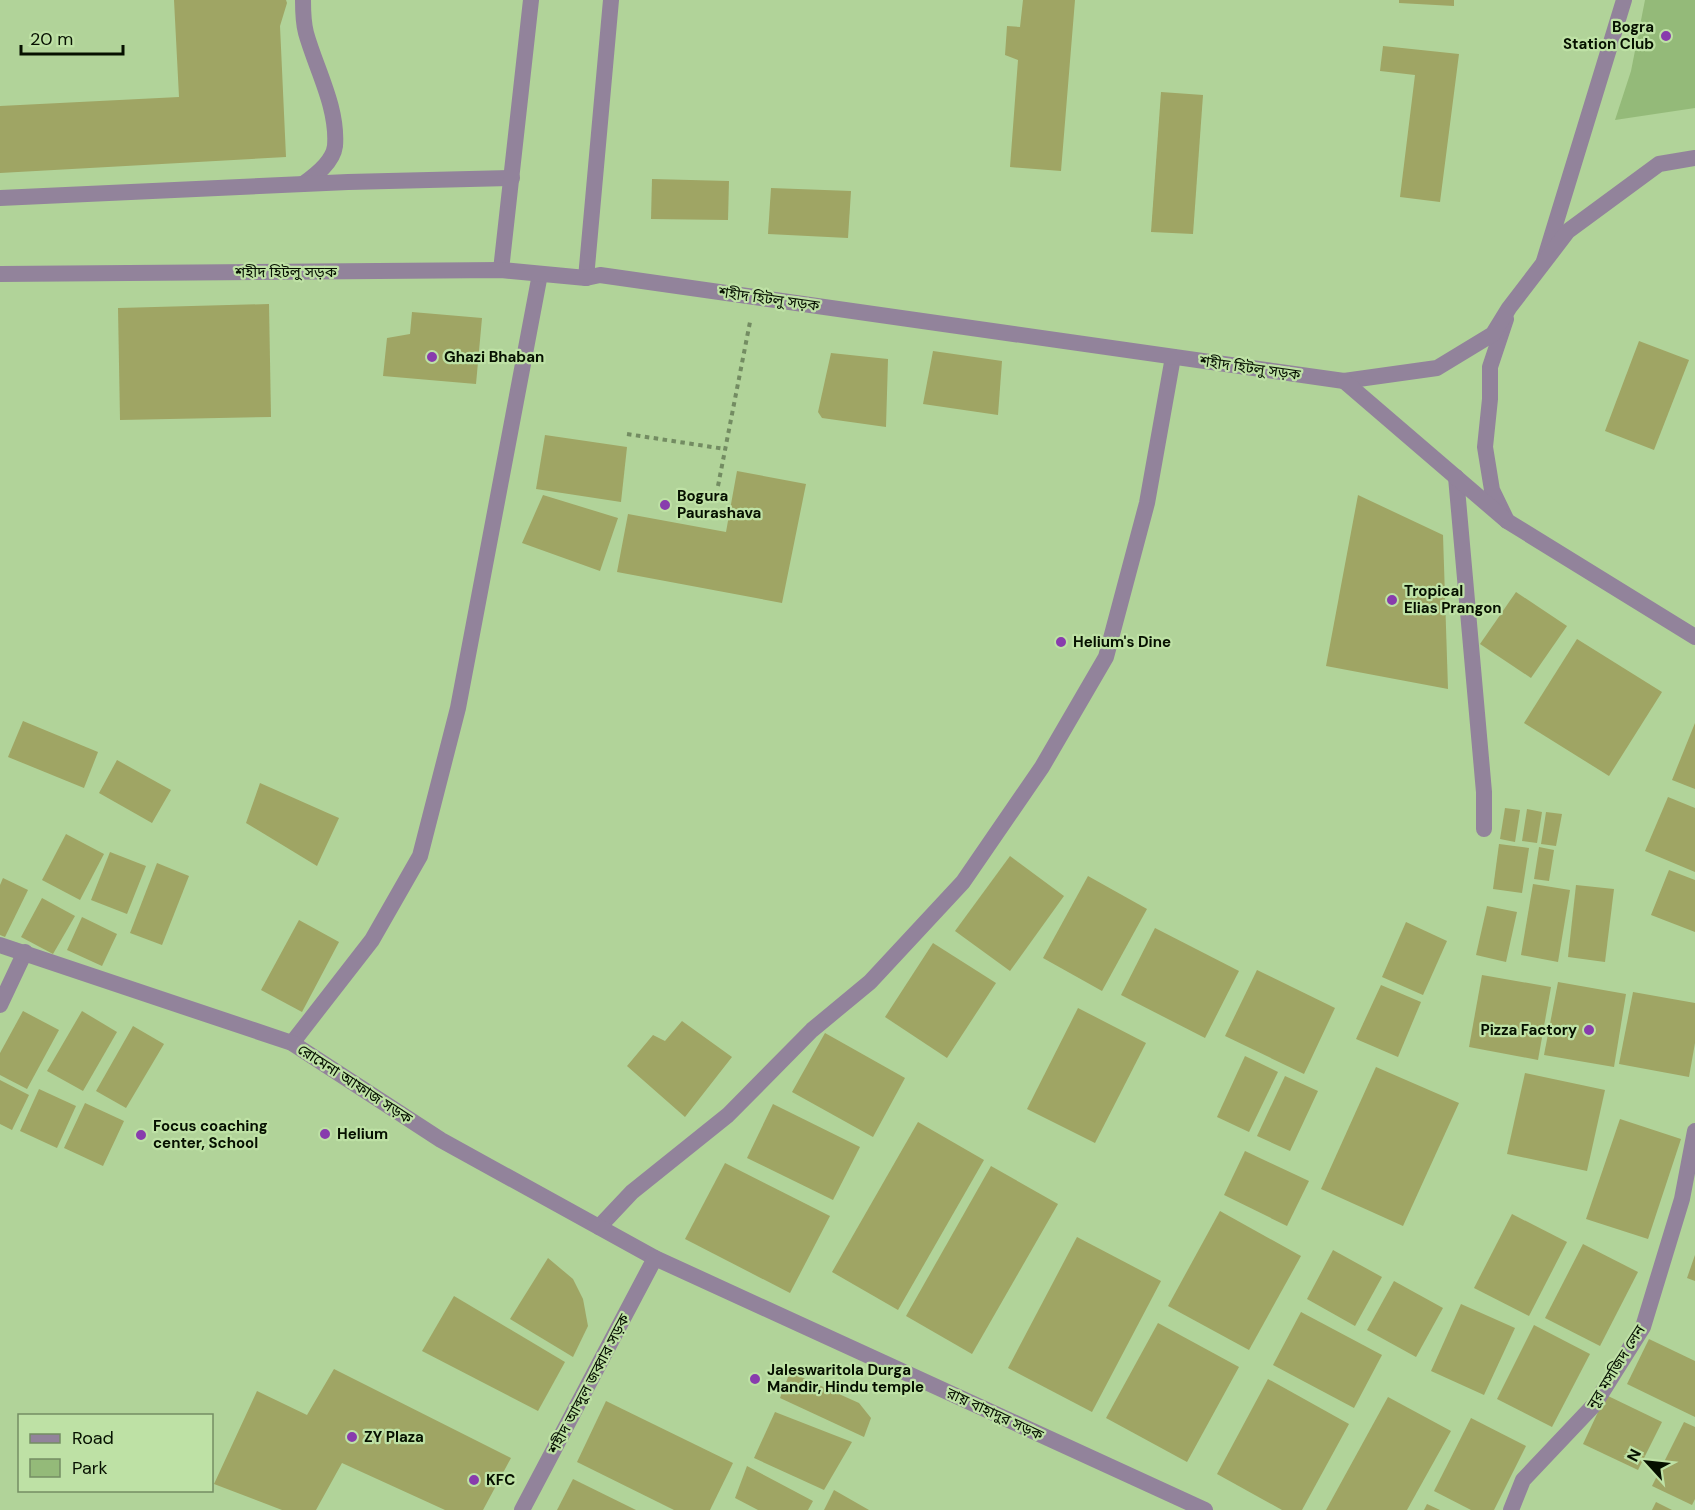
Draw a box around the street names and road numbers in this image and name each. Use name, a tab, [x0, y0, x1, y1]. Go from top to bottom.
street label: শহীদ হিটলু সড়ক	[234, 262, 338, 282]
street label: শহীদ হিটলু সড়ক	[716, 282, 822, 316]
street label: শহীদ হিটলু সড়ক	[1197, 351, 1303, 385]
street label: রোমেনা আফাজ সড়ক	[294, 1039, 417, 1129]
street label: শহীদ আব্দুল জব্বার সড়ক	[543, 1310, 635, 1458]
street label: নূর মসজিদ লেন	[1582, 1321, 1650, 1413]
street label: রায় বাহাদুর সড়ক	[942, 1382, 1047, 1446]

